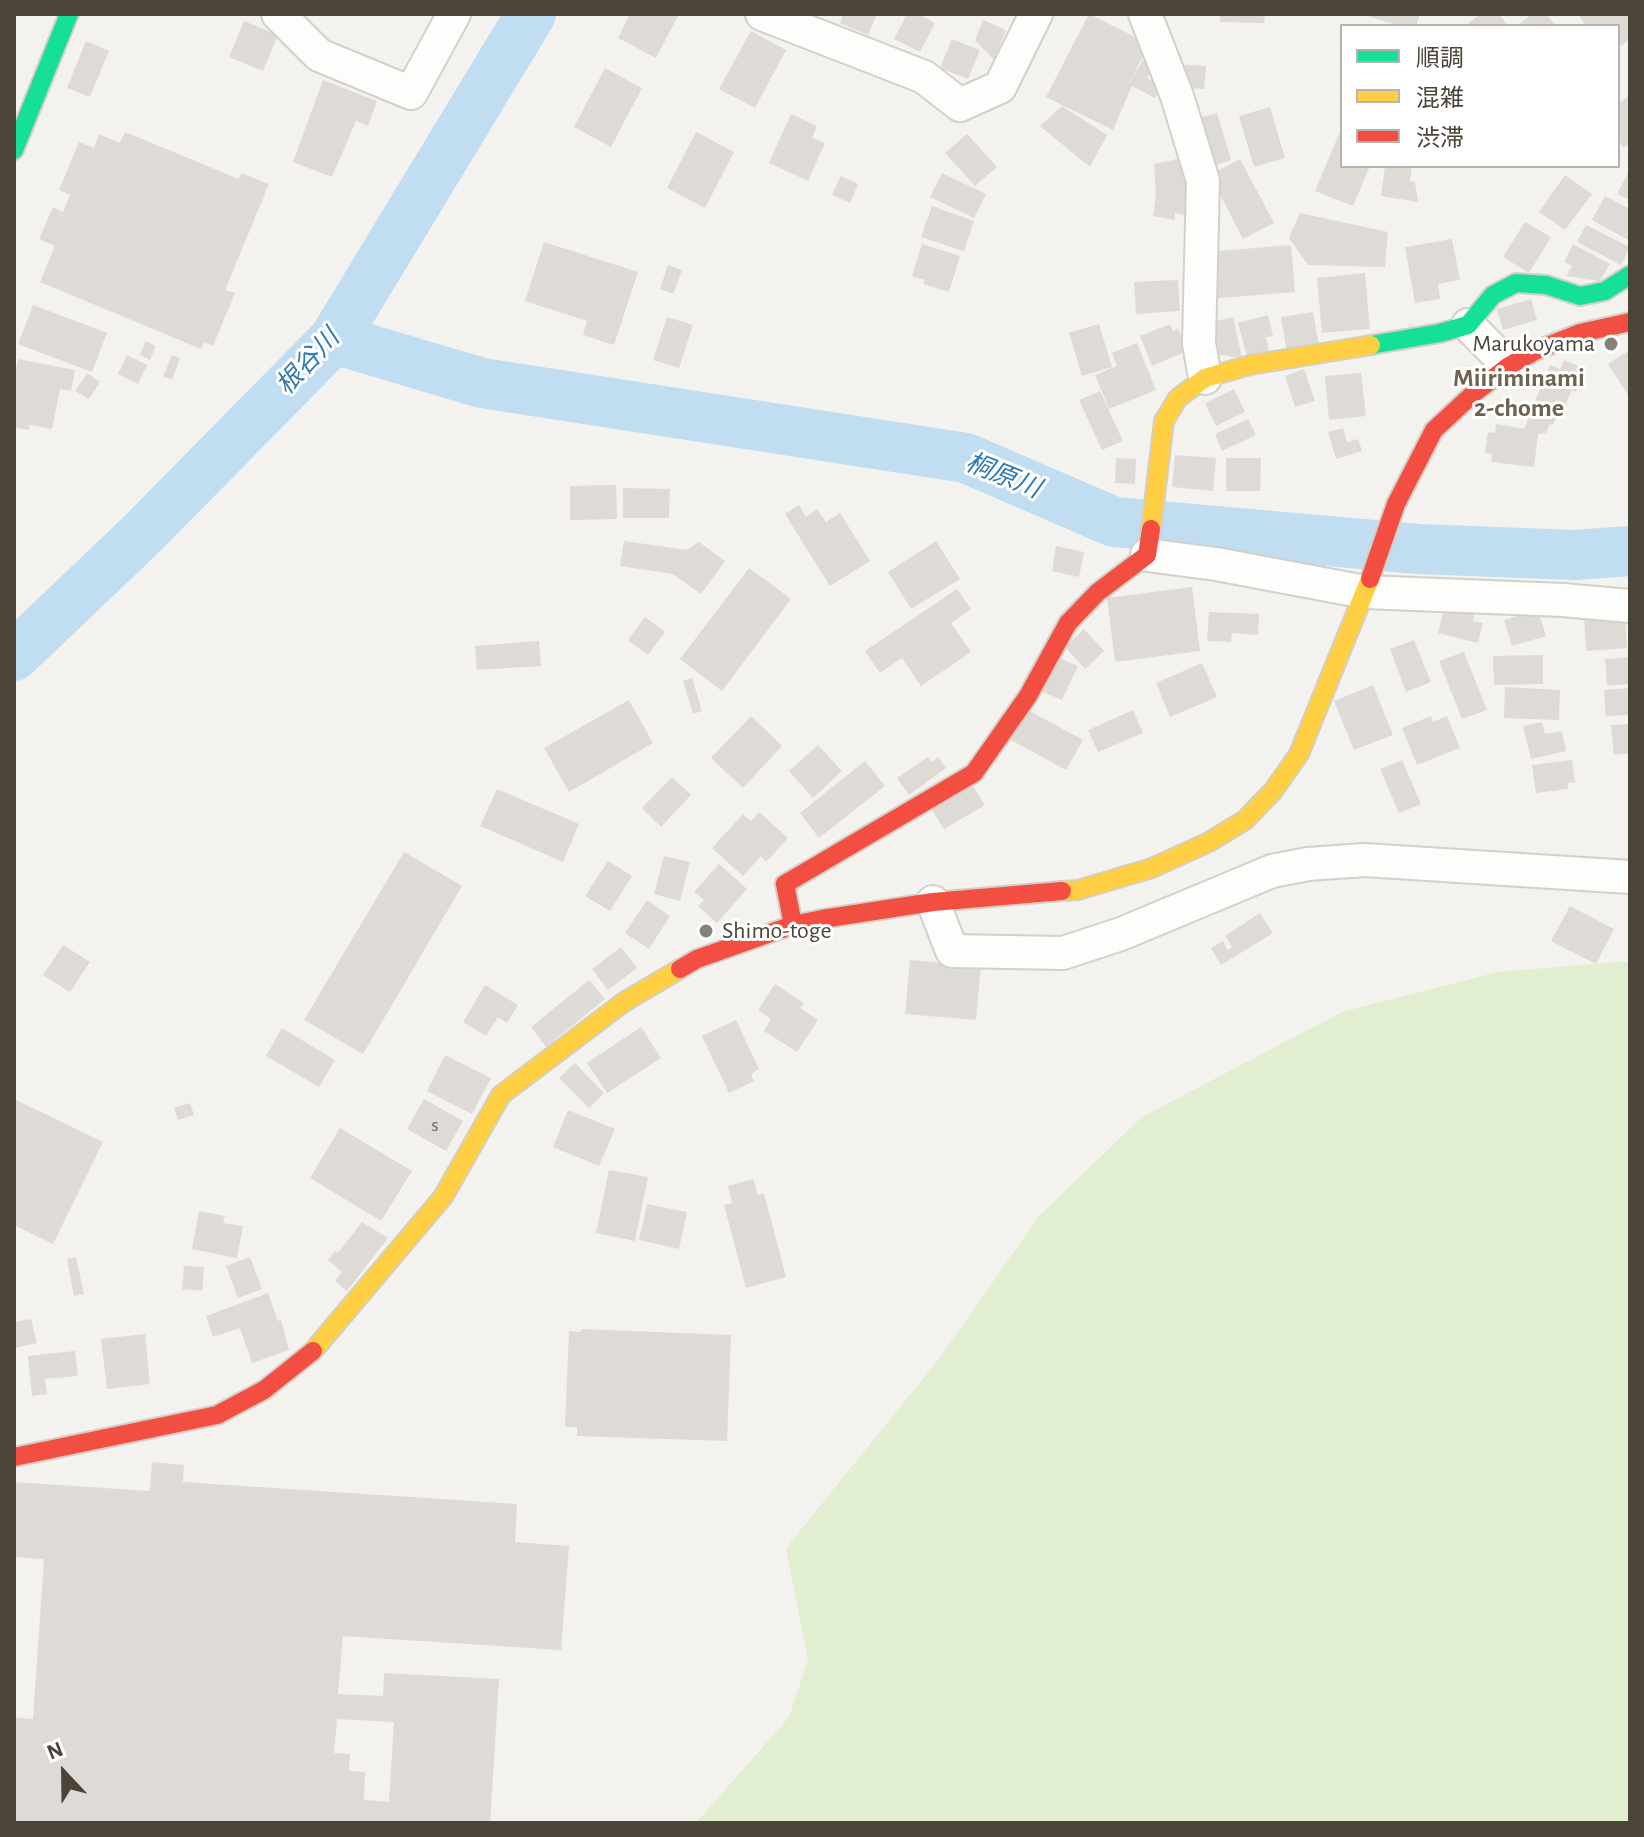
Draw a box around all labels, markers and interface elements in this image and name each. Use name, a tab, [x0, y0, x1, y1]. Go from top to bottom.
legend	[1340, 24, 1620, 168]
text: 順調	[1416, 47, 1464, 71]
text: 混雑	[1416, 87, 1464, 111]
text: 渋滞	[1416, 127, 1464, 151]
water label: 根谷川	[270, 323, 346, 401]
place label: Marukoyama	[1472, 330, 1595, 358]
marker: Marukoyama	[1602, 335, 1620, 353]
district label: Miiriminami 2-chome	[1453, 362, 1585, 424]
water label: 桐原川	[961, 447, 1045, 505]
place label: Shimo-toge	[722, 917, 832, 945]
marker: Shimo-toge	[697, 922, 715, 940]
house number: s	[431, 1113, 439, 1137]
north arrow	[24, 1733, 104, 1813]
text: N	[44, 1738, 66, 1764]

